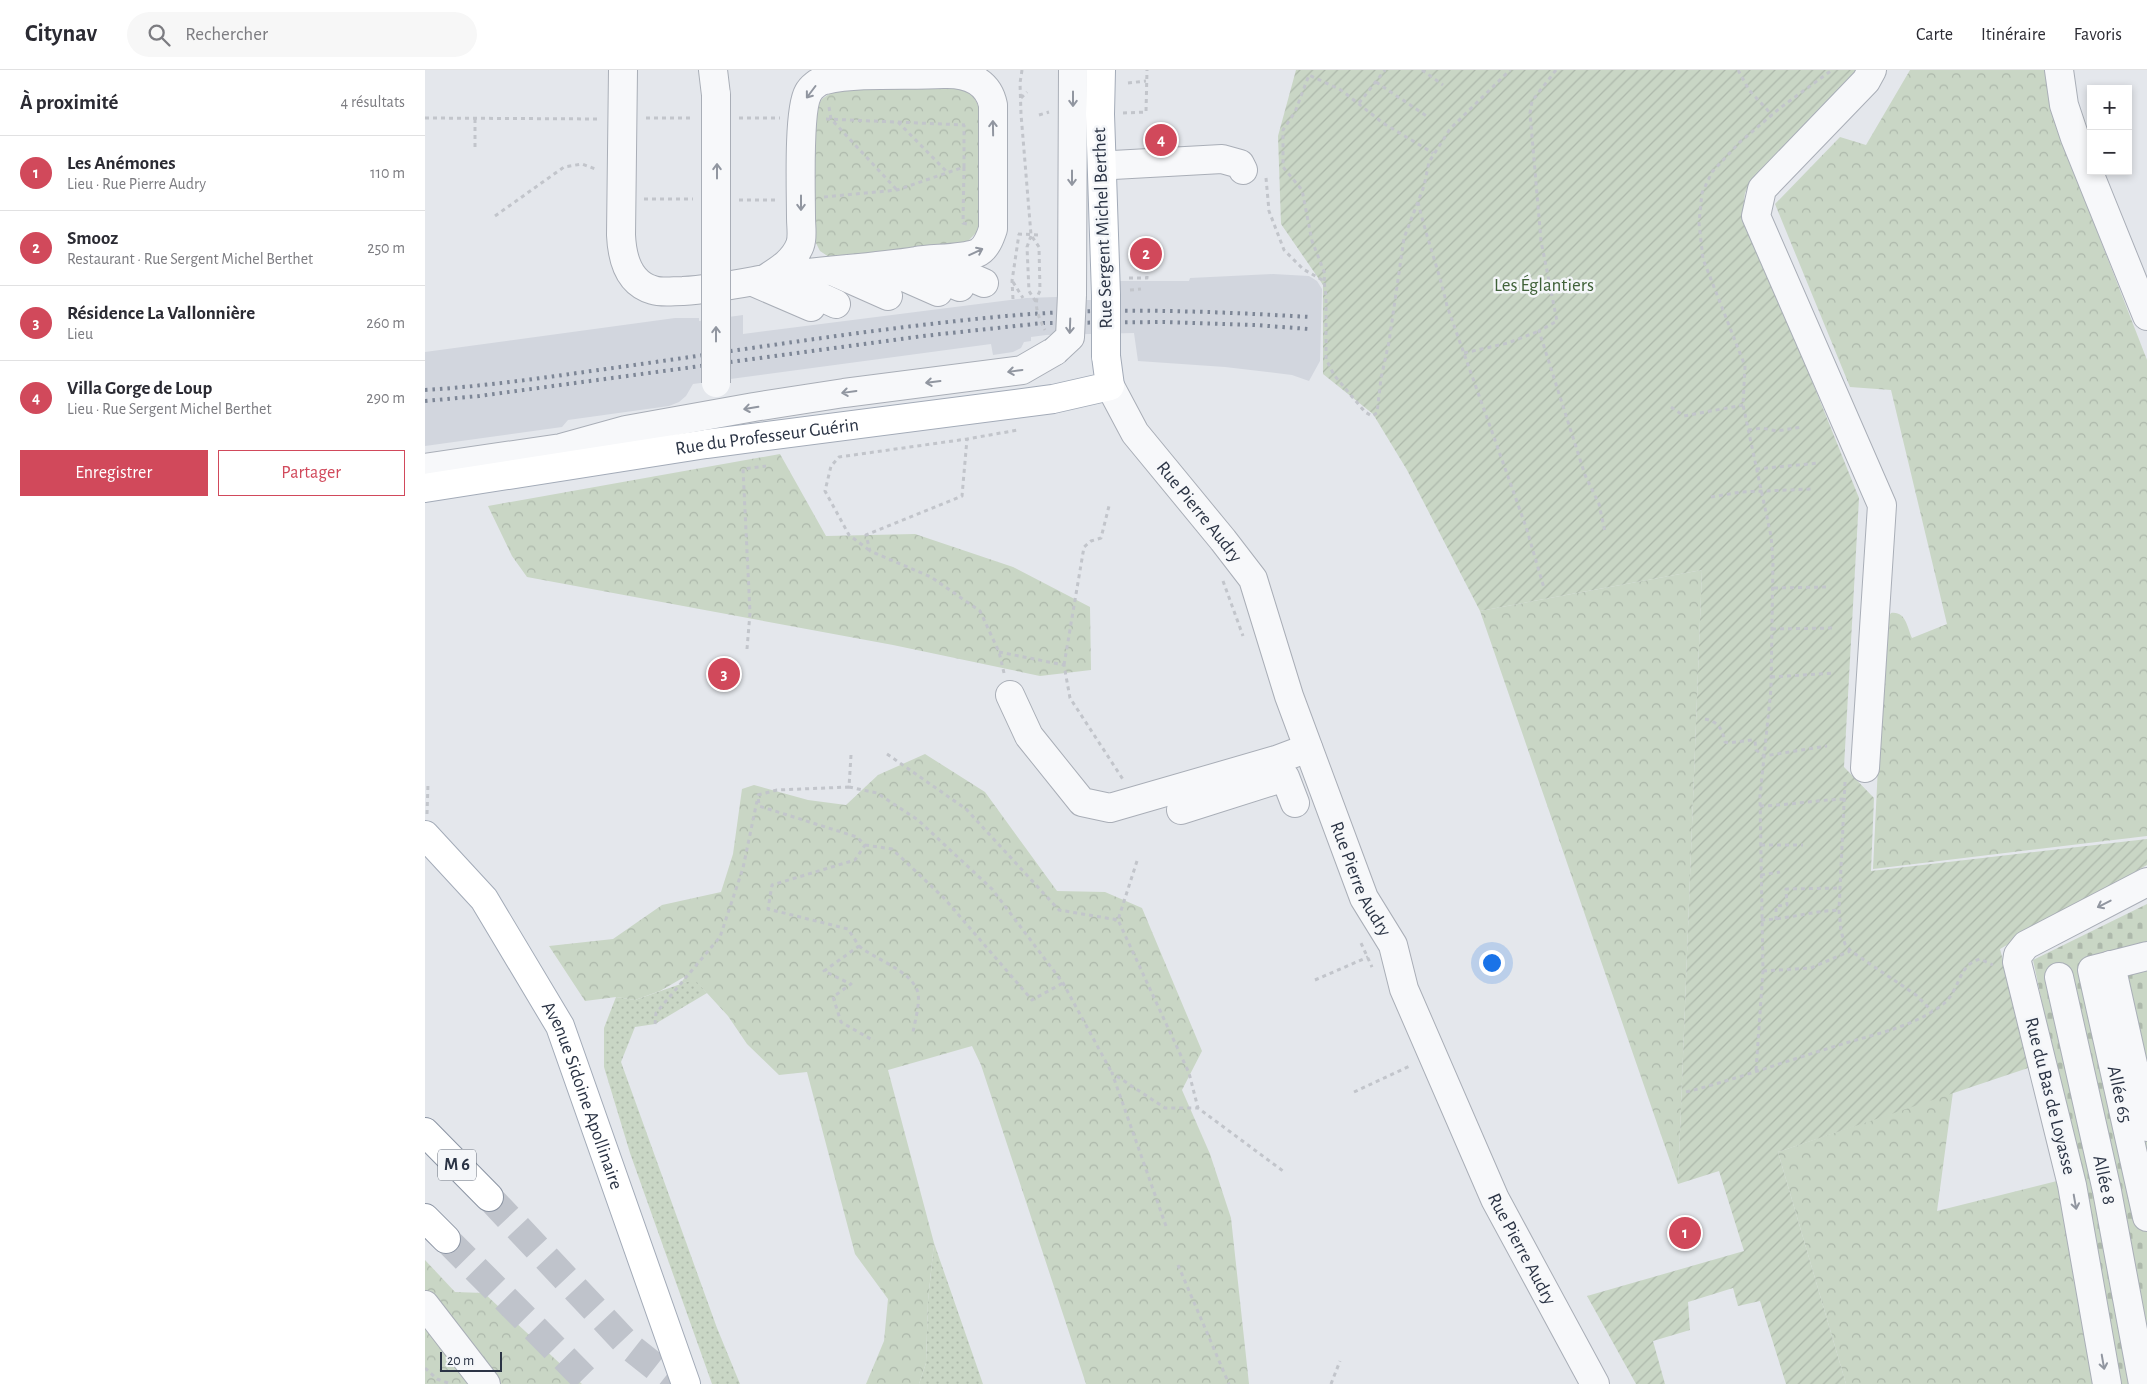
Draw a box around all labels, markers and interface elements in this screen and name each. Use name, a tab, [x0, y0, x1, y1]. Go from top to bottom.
search box	[127, 12, 477, 57]
icon: search	[145, 21, 173, 49]
text: Citynav	[25, 22, 97, 46]
text: Rechercher	[185, 25, 268, 44]
text: Carte	[1916, 26, 1953, 44]
text: Itinéraire	[1981, 26, 2046, 44]
text: Favoris	[2074, 26, 2122, 44]
one-way arrow	[805, 85, 816, 98]
map controls	[2087, 85, 2132, 175]
button: +	[2087, 85, 2132, 130]
one-way arrow	[1068, 91, 1078, 107]
text: À proximité	[20, 92, 118, 113]
text: 4 résultats	[341, 94, 405, 110]
one-way arrow	[988, 120, 998, 136]
pin: 4	[1145, 121, 1177, 159]
street label: Rue Sergent Michel Berthet	[1090, 127, 1116, 329]
button: −	[2087, 130, 2132, 175]
text: Les Anémones	[67, 154, 175, 173]
one-way arrow	[712, 164, 722, 180]
text: 1	[33, 165, 39, 181]
text: 110 m	[370, 165, 405, 181]
one-way arrow	[1067, 169, 1077, 185]
text: Lieu · Rue Pierre Audry	[67, 176, 206, 192]
one-way arrow	[796, 194, 806, 211]
text: Smooz	[67, 229, 118, 248]
pin: 2	[1130, 235, 1162, 273]
text: 2	[32, 240, 40, 256]
text: 250 m	[367, 240, 405, 256]
one-way arrow	[968, 246, 983, 256]
text: Restaurant · Rue Sergent Michel Berthet	[67, 251, 313, 267]
park label: Les Églantiers	[1494, 274, 1594, 295]
text: Résidence La Vallonnière	[67, 304, 255, 323]
text: 3	[33, 315, 39, 331]
text: 260 m	[366, 315, 405, 331]
one-way arrow	[1066, 318, 1075, 334]
text: Lieu	[67, 326, 93, 342]
one-way arrow	[711, 326, 721, 342]
one-way arrow	[1007, 367, 1023, 377]
one-way arrow	[925, 377, 941, 387]
text: Villa Gorge de Loup	[67, 379, 212, 398]
one-way arrow	[841, 388, 857, 398]
text: 4	[32, 390, 40, 406]
text: 290 m	[366, 390, 405, 406]
text: Lieu · Rue Sergent Michel Berthet	[67, 401, 272, 417]
one-way arrow	[743, 403, 759, 413]
street label: Rue du Professeur Guérin	[674, 415, 860, 458]
button: Enregistrer	[20, 450, 208, 496]
button: Partager	[218, 450, 405, 496]
street label: Rue Pierre Audry	[1153, 458, 1246, 566]
pin: 3	[708, 655, 740, 693]
street label: Rue Pierre Audry	[1327, 819, 1395, 940]
one-way arrow	[2096, 899, 2111, 909]
your location	[1479, 950, 1505, 976]
street label: Avenue Sidoine Apollinaire	[538, 998, 626, 1192]
street label: Rue du Bas de Loyasse	[2021, 1015, 2079, 1177]
street label: Allée 65	[2104, 1064, 2135, 1125]
road number: M 6	[438, 1150, 476, 1180]
street label: Allée 8	[2090, 1153, 2119, 1206]
street label: Rue Pierre Audry	[1484, 1190, 1560, 1308]
one-way arrow	[2071, 1194, 2081, 1210]
pin: 1	[1669, 1214, 1701, 1252]
scale bar	[440, 1349, 503, 1372]
text: 20 m	[447, 1354, 474, 1368]
one-way arrow	[2099, 1354, 2109, 1370]

